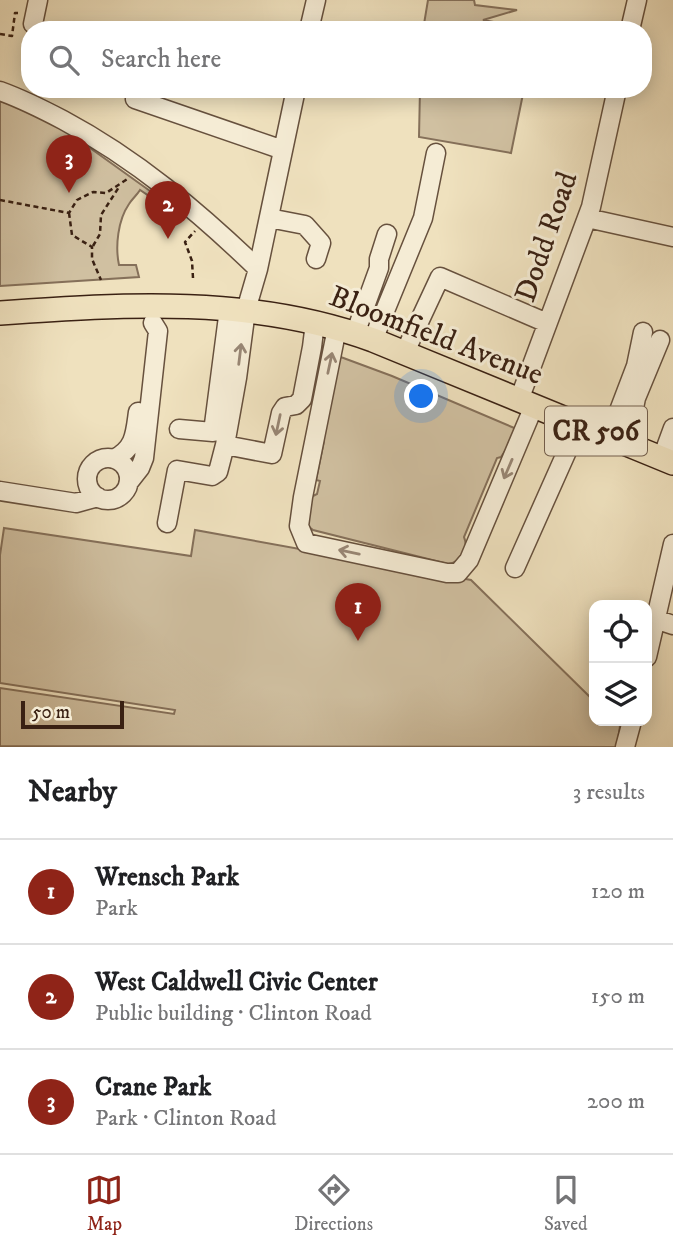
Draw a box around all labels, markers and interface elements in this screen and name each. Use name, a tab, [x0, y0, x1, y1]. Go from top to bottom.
search box	[21, 21, 652, 98]
icon: search	[45, 41, 83, 79]
text: Search here	[101, 43, 221, 76]
pin: 3	[46, 135, 92, 193]
street label: Dodd Road	[507, 167, 587, 307]
pin: 2	[145, 181, 191, 239]
street label: Bloomfield Avenue	[324, 278, 548, 394]
one-way arrow	[234, 343, 247, 366]
one-way arrow	[323, 352, 337, 375]
your location	[404, 379, 438, 413]
road number: CR 506	[545, 406, 647, 456]
one-way arrow	[271, 413, 285, 436]
one-way arrow	[501, 458, 514, 479]
one-way arrow	[338, 545, 361, 559]
pin: 1	[335, 583, 381, 641]
map controls	[589, 600, 652, 726]
button: locate	[589, 600, 652, 663]
button: layers	[589, 663, 652, 726]
scale bar	[21, 698, 124, 730]
text: 50 m	[32, 701, 70, 724]
text: Nearby	[28, 774, 117, 811]
text: 3 results	[573, 778, 645, 807]
text: Wrensch Park	[95, 861, 239, 894]
text: 1	[47, 877, 55, 906]
text: 120 m	[591, 877, 645, 906]
text: Park	[95, 894, 138, 923]
text: West Caldwell Civic Center	[95, 966, 378, 999]
text: 2	[45, 982, 57, 1011]
text: 150 m	[591, 982, 645, 1011]
text: Public building · Clinton Road	[95, 999, 372, 1028]
text: Crane Park	[95, 1071, 211, 1104]
text: 3	[47, 1087, 55, 1116]
text: 200 m	[587, 1087, 645, 1116]
text: Park · Clinton Road	[95, 1104, 277, 1133]
tab: Map	[85, 1171, 123, 1236]
tab: Directions	[294, 1171, 373, 1236]
tab: Saved	[544, 1171, 588, 1236]

